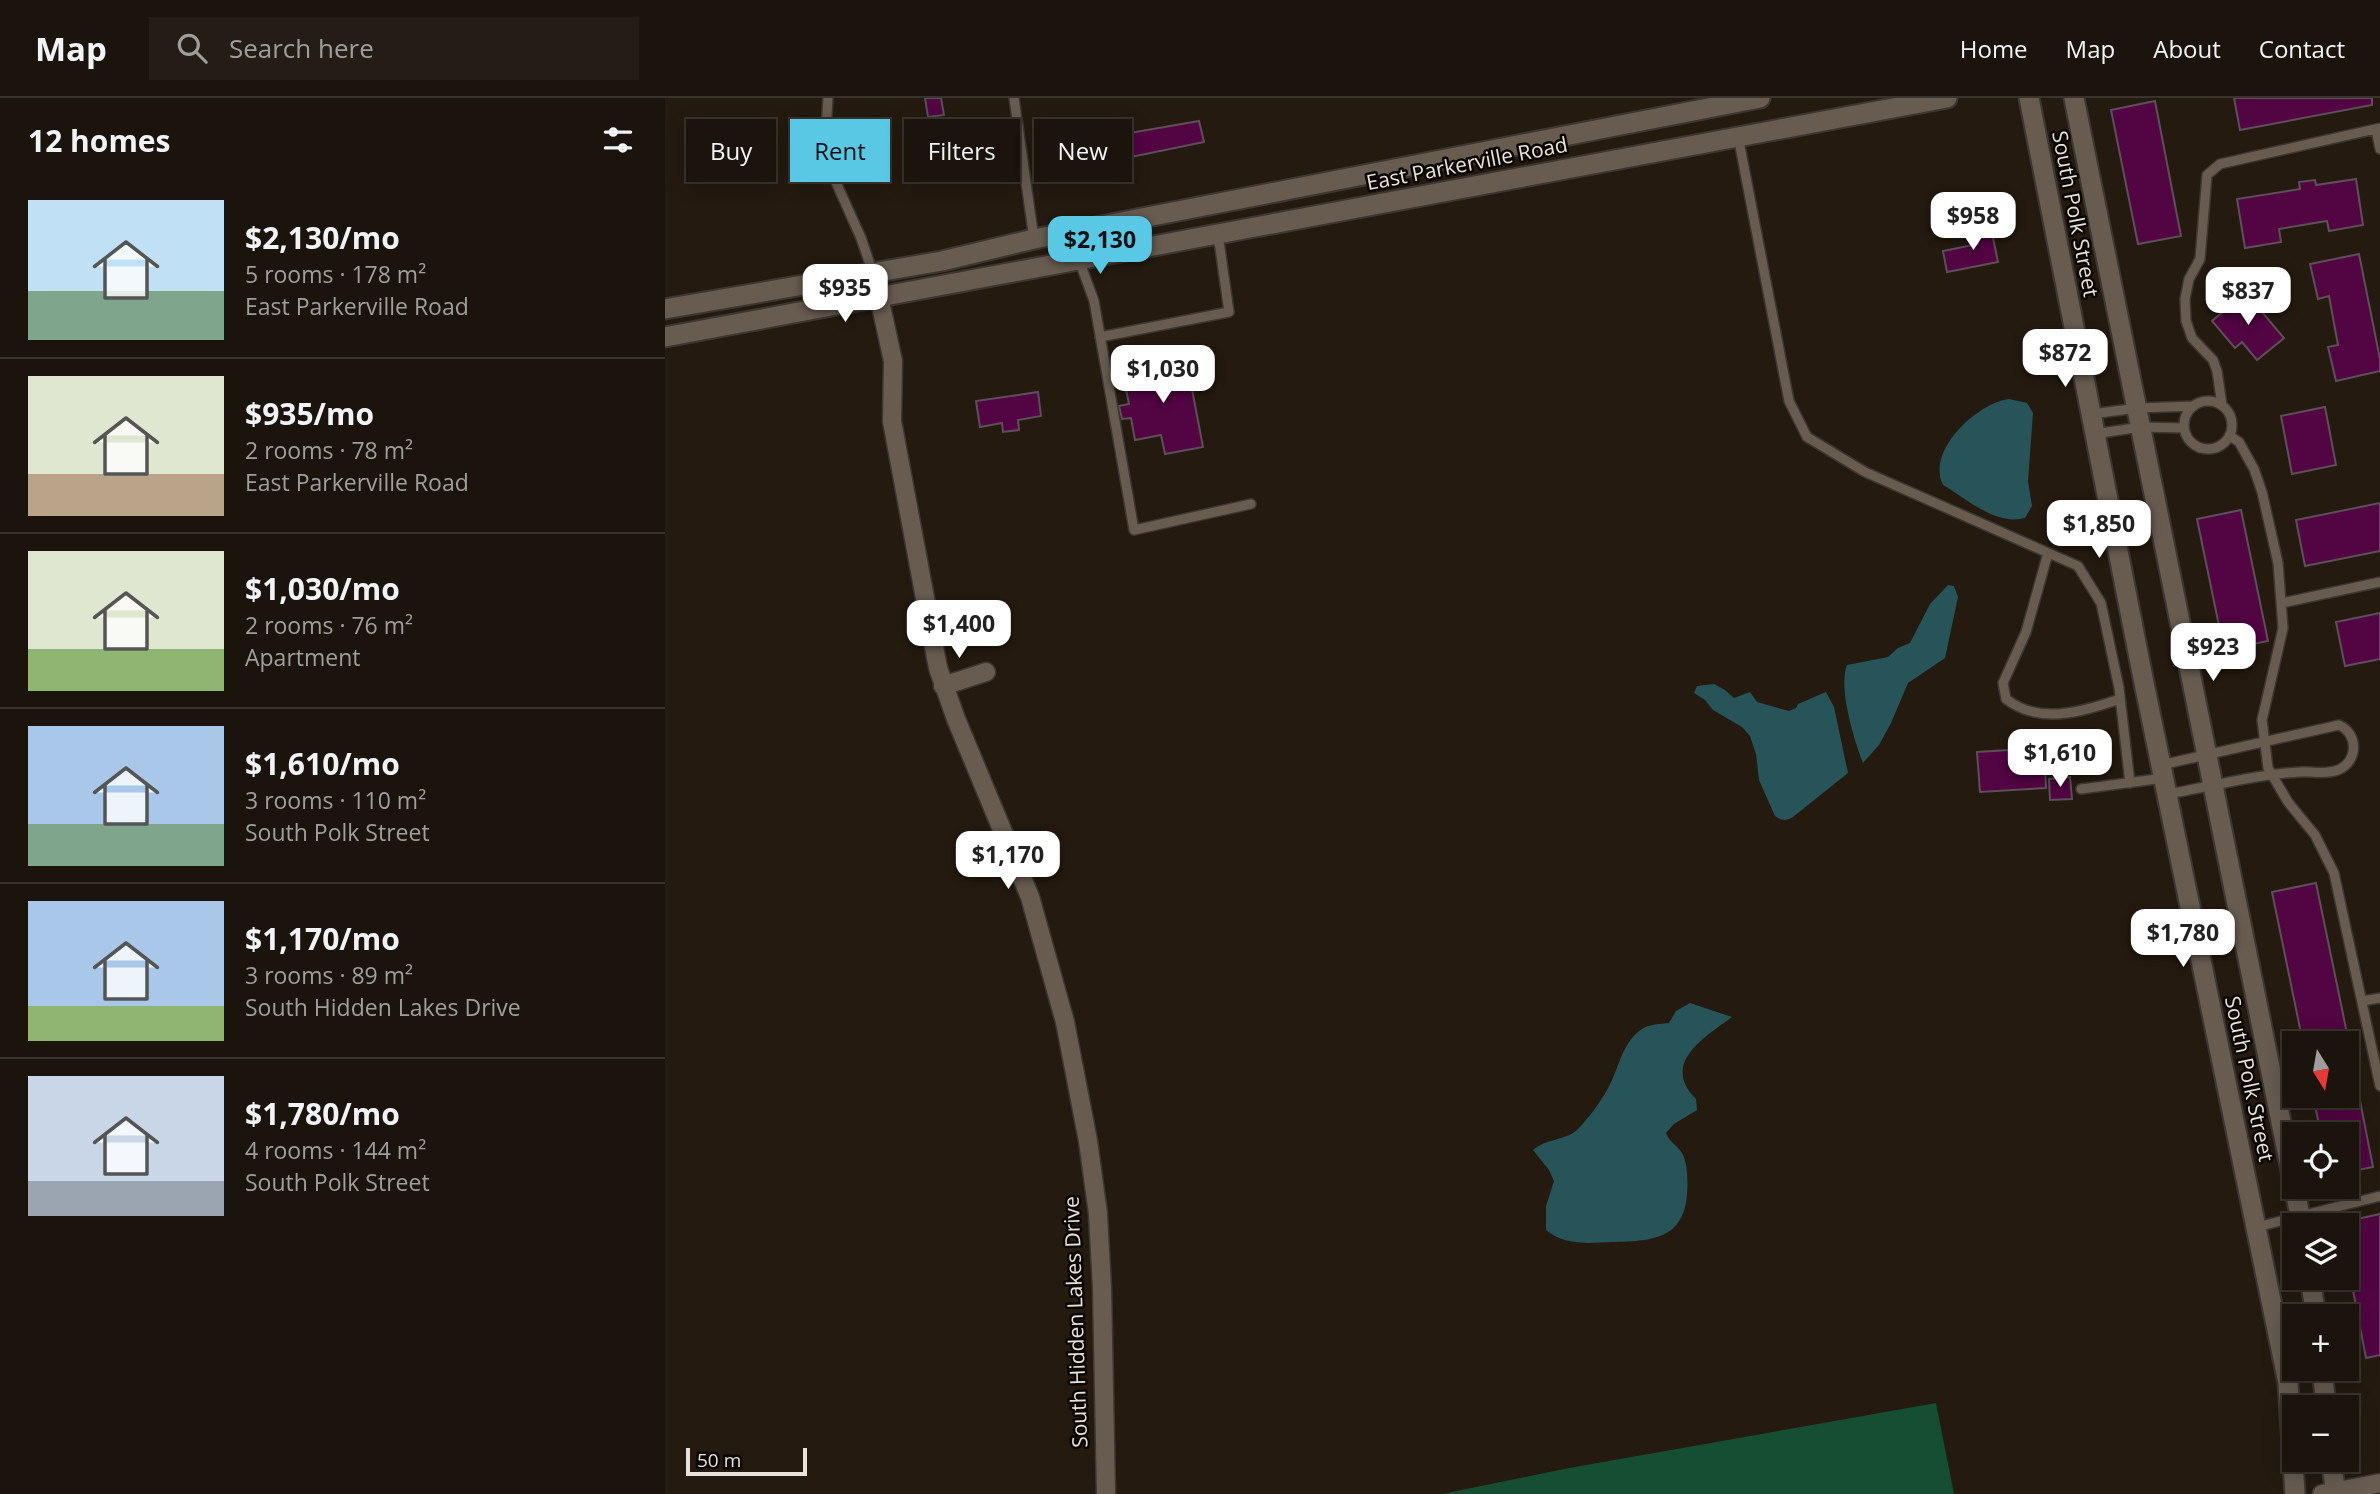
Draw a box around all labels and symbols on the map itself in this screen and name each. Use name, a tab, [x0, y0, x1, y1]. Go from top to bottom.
street label: South Polk Street	[2046, 128, 2106, 299]
street label: East Parkerville Road	[1364, 130, 1570, 196]
pin: $958	[1932, 192, 2014, 252]
pin: $2,130	[1043, 216, 1157, 276]
pin: $935	[804, 264, 886, 324]
pin: $837	[2207, 268, 2289, 327]
pin: $872	[2024, 330, 2106, 389]
pin: $1,030	[1106, 345, 1220, 405]
pin: $1,850	[2042, 500, 2156, 560]
pin: $1,400	[902, 601, 1016, 660]
pin: $923	[2172, 624, 2254, 683]
pin: $1,610	[2003, 730, 2117, 789]
pin: $1,170	[951, 832, 1065, 891]
pin: $1,780	[2126, 910, 2240, 969]
street label: South Polk Street	[2219, 993, 2281, 1164]
north arrow	[2282, 1031, 2359, 1108]
street label: South Hidden Lakes Drive	[1057, 1196, 1093, 1448]
scale bar	[686, 1445, 807, 1477]

